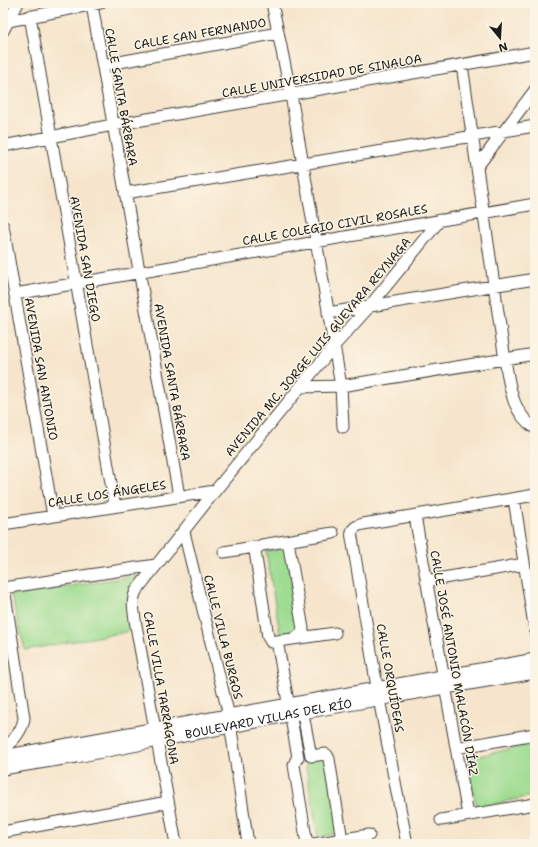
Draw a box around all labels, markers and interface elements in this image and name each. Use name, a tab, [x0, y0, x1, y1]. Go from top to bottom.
street label: CALLE SAN FERNANDO	[133, 14, 267, 54]
north arrow	[480, 18, 520, 58]
street label: CALLE SANTA BÁRBARA	[101, 27, 141, 167]
text: N	[496, 39, 509, 56]
street label: CALLE UNIVERSIDAD DE SINALOA	[221, 50, 424, 101]
street label: AVENIDA SAN DIEGO	[66, 195, 104, 323]
street label: CALLE COLEGIO CIVIL ROSALES	[241, 201, 429, 249]
street label: AVENIDA MC. JORGE LUIS GUEVARA REYNAGA	[221, 234, 415, 460]
street label: AVENIDA SAN ANTONIO	[21, 296, 61, 442]
street label: AVENIDA SANTA BÁRBARA	[150, 302, 194, 462]
street label: CALLE LOS ÁNGELES	[47, 477, 167, 511]
street label: CALLE JOSÉ ANTONIO MALACÓN DÍAZ	[426, 549, 482, 777]
street label: CALLE VILLA BURGOS	[200, 573, 246, 701]
street label: CALLE VILLA TARRAGONA	[140, 610, 182, 766]
street label: CALLE ORQUÍDEAS	[373, 622, 408, 734]
street label: BOULEVARD VILLAS DEL RÍO	[184, 696, 353, 743]

